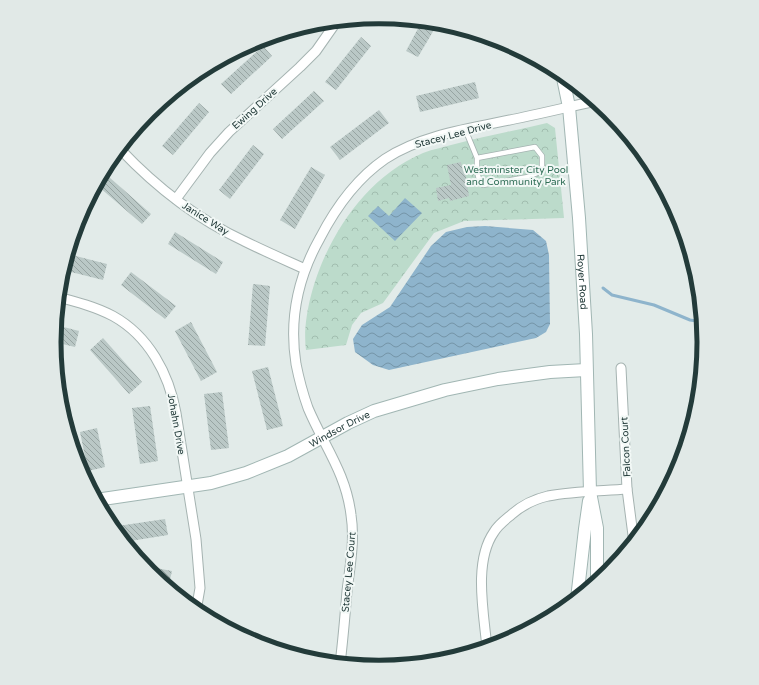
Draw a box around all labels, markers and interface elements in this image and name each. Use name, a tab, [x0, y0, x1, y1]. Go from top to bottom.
street label: Ewing Drive	[230, 85, 280, 132]
street label: Stacey Lee Drive	[414, 119, 493, 151]
park label: Westminster City Pool and Community Park	[464, 164, 568, 188]
street label: Janice Way	[180, 200, 232, 238]
street label: Royer Road	[574, 254, 590, 310]
street label: Johahn Drive	[165, 393, 187, 456]
street label: Windsor Drive	[307, 409, 372, 450]
street label: Falcon Court	[618, 416, 634, 477]
street label: Stacey Lee Court	[340, 531, 358, 613]

